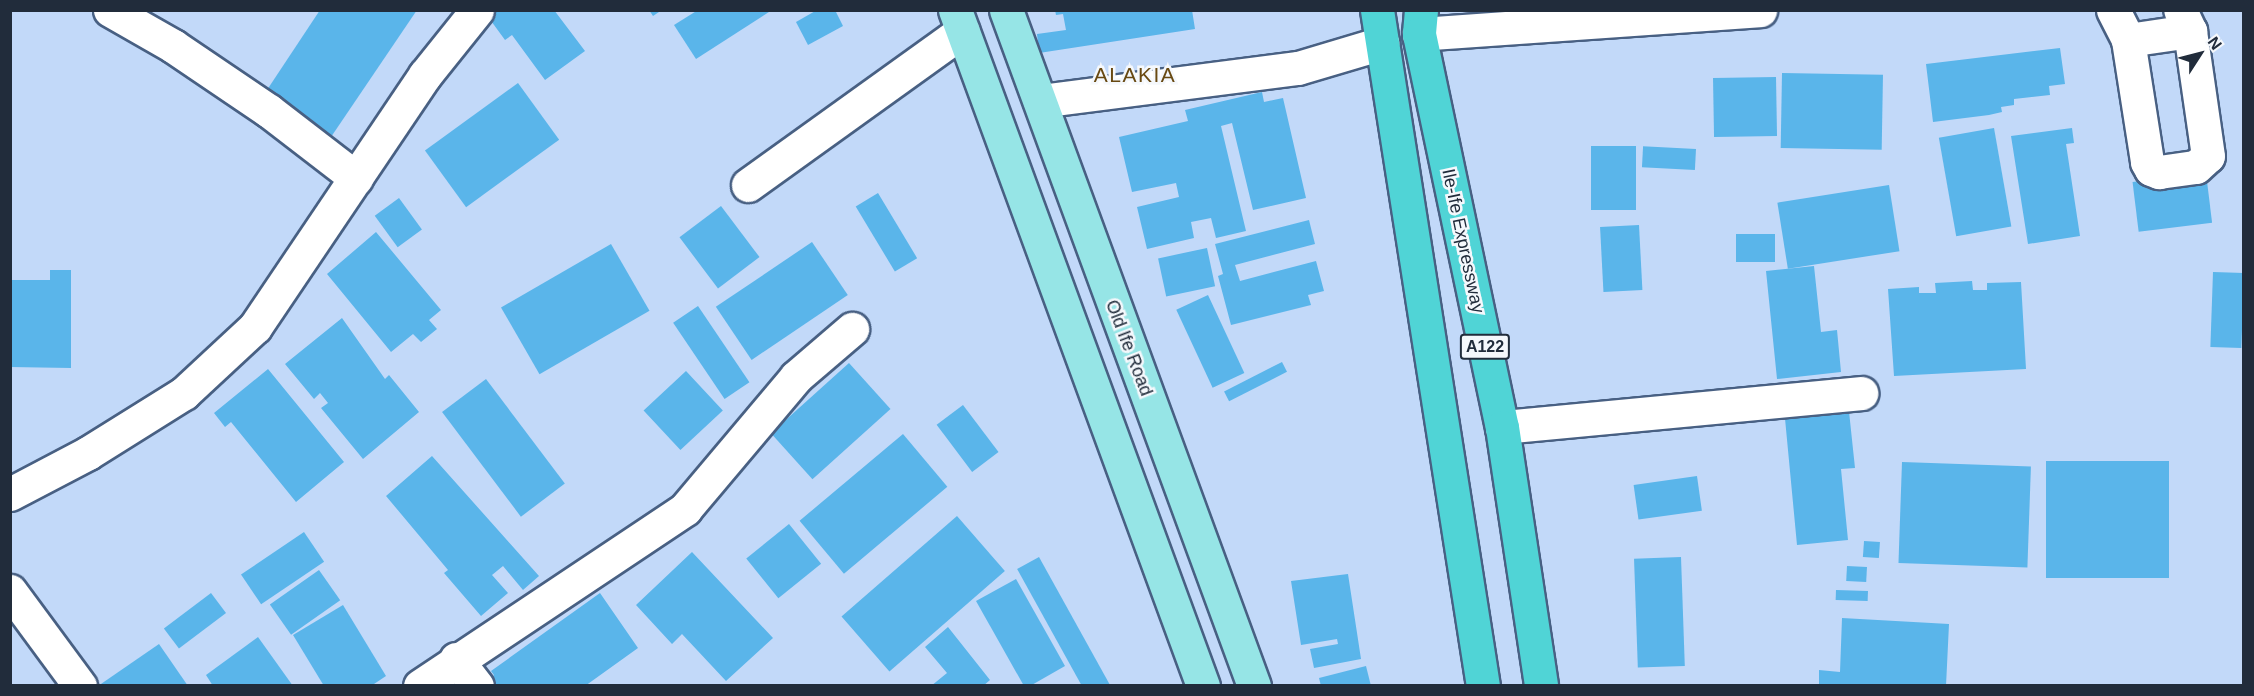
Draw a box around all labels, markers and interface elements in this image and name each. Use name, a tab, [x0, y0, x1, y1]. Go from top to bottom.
north arrow	[2170, 24, 2230, 84]
text: N	[2205, 33, 2225, 53]
district label: ALAKIA	[1094, 62, 1176, 88]
street label: Ile-Ife Expressway	[1437, 167, 1489, 315]
street label: Old Ife Road	[1101, 297, 1157, 399]
road number: A122	[1460, 334, 1510, 360]

